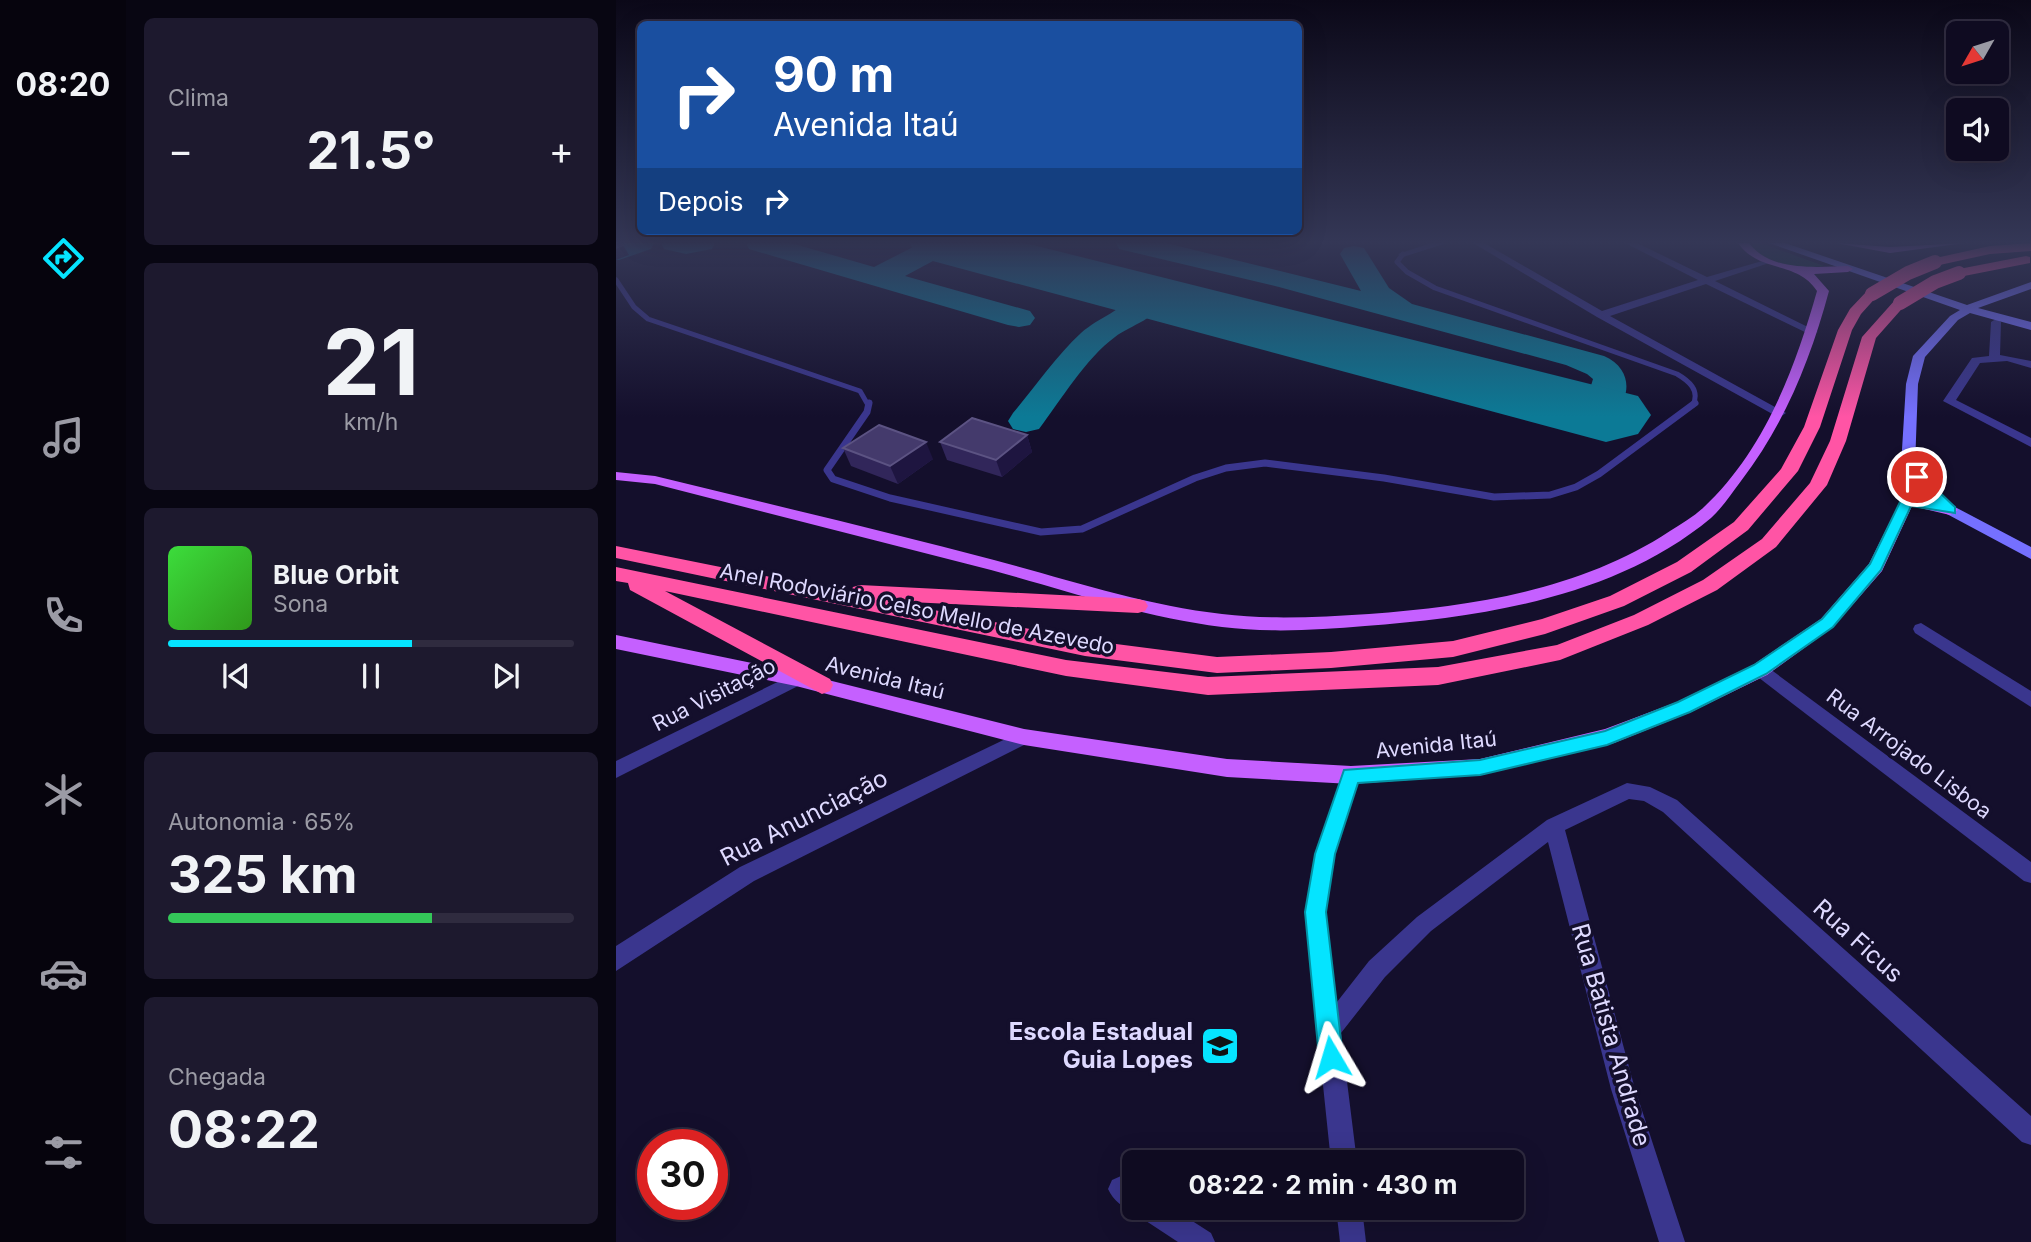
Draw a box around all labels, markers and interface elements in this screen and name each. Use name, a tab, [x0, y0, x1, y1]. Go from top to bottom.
north arrow	[1946, 21, 2009, 84]
map controls	[1946, 21, 2009, 161]
text: 90 m	[773, 45, 894, 104]
icon: right	[658, 49, 749, 140]
text: 08:20	[16, 65, 110, 104]
text: Clima	[168, 84, 229, 112]
button: sound	[1946, 98, 2009, 161]
text: Avenida Itaú	[773, 105, 959, 144]
text: 21.5°	[306, 119, 436, 182]
text: −	[168, 127, 193, 173]
text: +	[549, 127, 574, 173]
icon: right	[757, 182, 795, 220]
text: Depois	[658, 186, 743, 217]
icon: directions	[39, 234, 88, 283]
text: 21	[323, 307, 419, 417]
text: km/h	[344, 408, 398, 436]
icon: music	[39, 413, 88, 462]
pin	[1887, 447, 1947, 507]
icon: arrive	[1898, 458, 1936, 496]
street label: Anel Rodoviário Celso Mello de Azevedo	[718, 558, 1116, 659]
text: Blue Orbit	[273, 559, 399, 590]
text: Sona	[273, 590, 328, 618]
icon: phone	[39, 591, 88, 640]
street label: Avenida Itaú	[823, 651, 947, 704]
street label: Rua Visitação	[648, 653, 779, 736]
icon: previous	[217, 657, 255, 695]
icon: pause	[352, 657, 390, 695]
icon: next	[487, 657, 525, 695]
street label: Rua Arrojado Lisboa	[1822, 683, 1997, 824]
street label: Avenida Itaú	[1374, 726, 1498, 763]
street label: Rua Anunciação	[715, 763, 892, 872]
icon: climate	[39, 770, 88, 819]
text: Autonomia · 65%	[168, 808, 355, 836]
text: 325 km	[168, 843, 358, 906]
street label: Rua Ficus	[1808, 893, 1909, 988]
street label: Rua Batista Andrade	[1566, 920, 1657, 1150]
icon: car	[39, 949, 88, 998]
place label: Escola Estadual Guia Lopes	[1009, 1017, 1193, 1074]
position arrow	[1294, 1020, 1368, 1094]
school or university icon: Escola Estadual Guia Lopes	[1199, 1025, 1241, 1067]
text: Chegada	[168, 1063, 266, 1091]
text: 08:22	[168, 1098, 320, 1161]
icon: filters	[39, 1128, 88, 1177]
speed limit sign: 30	[637, 1129, 728, 1220]
text: 08:22 · 2 min · 430 m	[1188, 1169, 1458, 1200]

